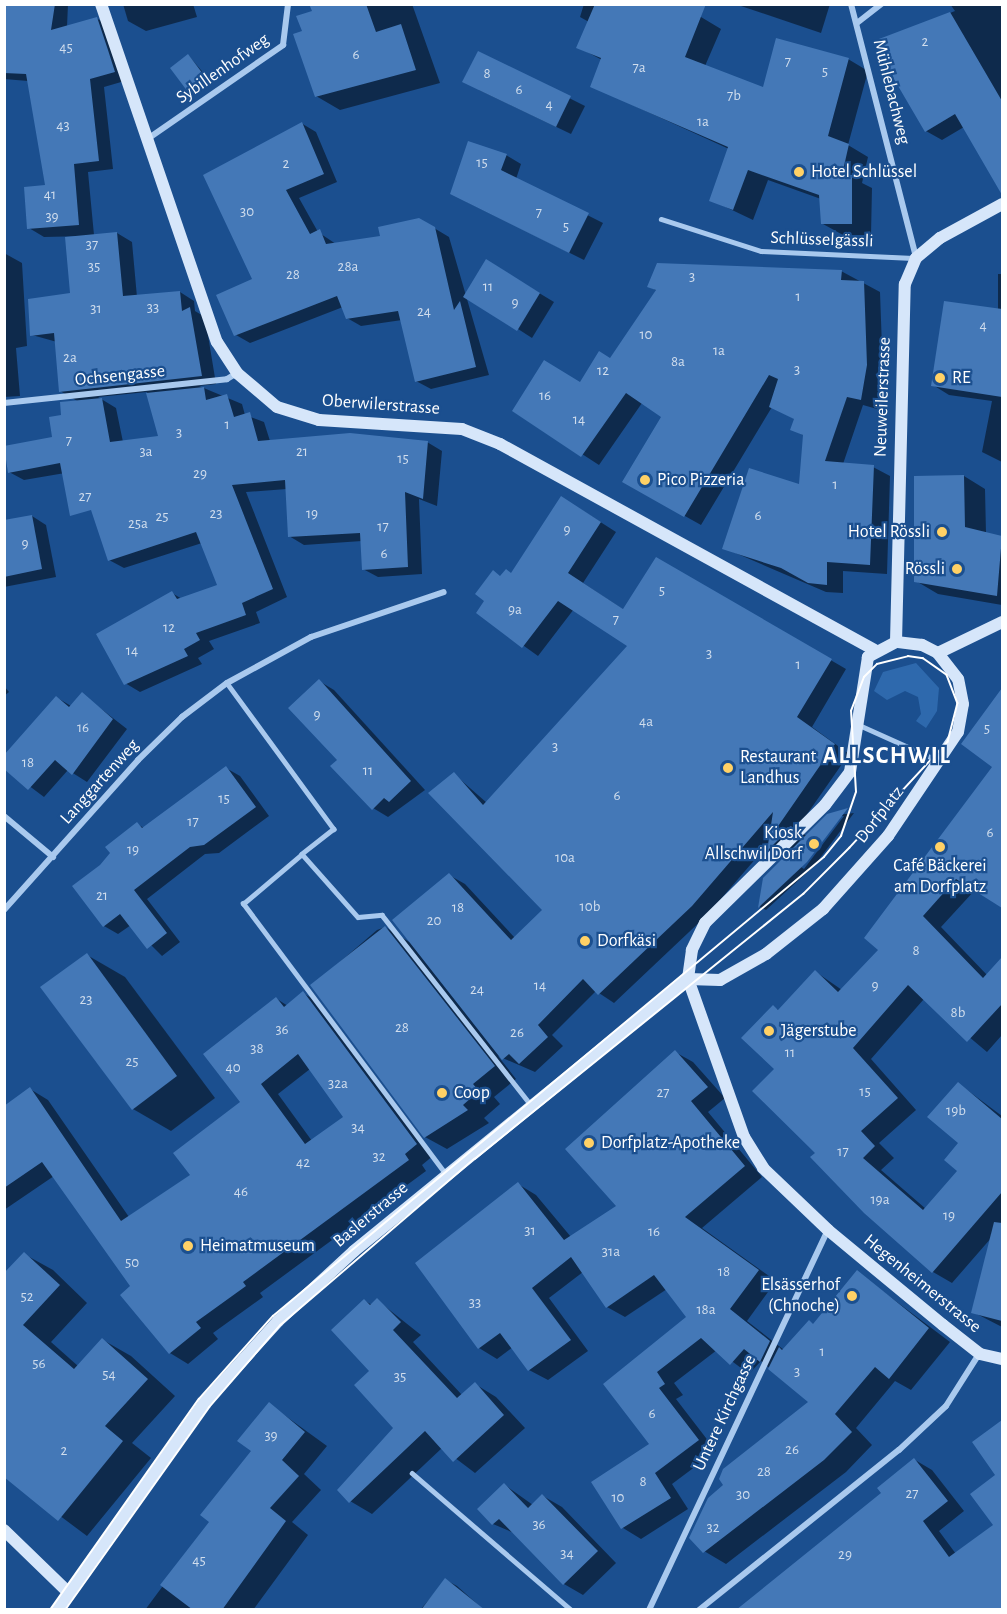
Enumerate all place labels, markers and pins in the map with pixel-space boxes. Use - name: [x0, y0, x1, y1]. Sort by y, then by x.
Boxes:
- place label: Hotel Schlüssel: [811, 161, 917, 183]
- marker: Hotel Schlüssel: [792, 165, 806, 179]
- place label: RE: [952, 367, 971, 389]
- marker: RE: [933, 371, 947, 385]
- place label: Pico Pizzeria: [657, 469, 745, 491]
- marker: Pico Pizzeria: [638, 473, 652, 487]
- place label: Hotel Rössli: [848, 521, 930, 543]
- marker: Hotel Rössli: [935, 525, 949, 539]
- place label: Rössli: [905, 558, 945, 580]
- marker: Rössli: [950, 562, 964, 576]
- place label: Restaurant Landhus: [740, 747, 816, 789]
- marker: Restaurant Landhus: [721, 761, 735, 775]
- place label: Kiosk Allschwil Dorf: [705, 823, 802, 866]
- marker: Kiosk Allschwil Dorf: [807, 837, 821, 851]
- marker: Café Bäckerei am Dorfplatz: [933, 840, 947, 854]
- place label: Café Bäckerei am Dorfplatz: [893, 856, 987, 898]
- place label: Dorfkäsi: [597, 930, 656, 952]
- marker: Dorfkäsi: [578, 934, 592, 948]
- place label: Jägerstube: [781, 1020, 857, 1042]
- marker: Jägerstube: [762, 1024, 776, 1038]
- place label: Coop: [454, 1082, 490, 1104]
- marker: Coop: [435, 1086, 449, 1100]
- place label: Dorfplatz-Apotheke: [601, 1132, 740, 1154]
- marker: Dorfplatz-Apotheke: [582, 1136, 596, 1150]
- place label: Heimatmuseum: [200, 1235, 315, 1257]
- marker: Heimatmuseum: [181, 1239, 195, 1253]
- place label: Elsässerhof (Chnoche): [761, 1275, 840, 1318]
- marker: Elsässerhof (Chnoche): [845, 1289, 859, 1303]

